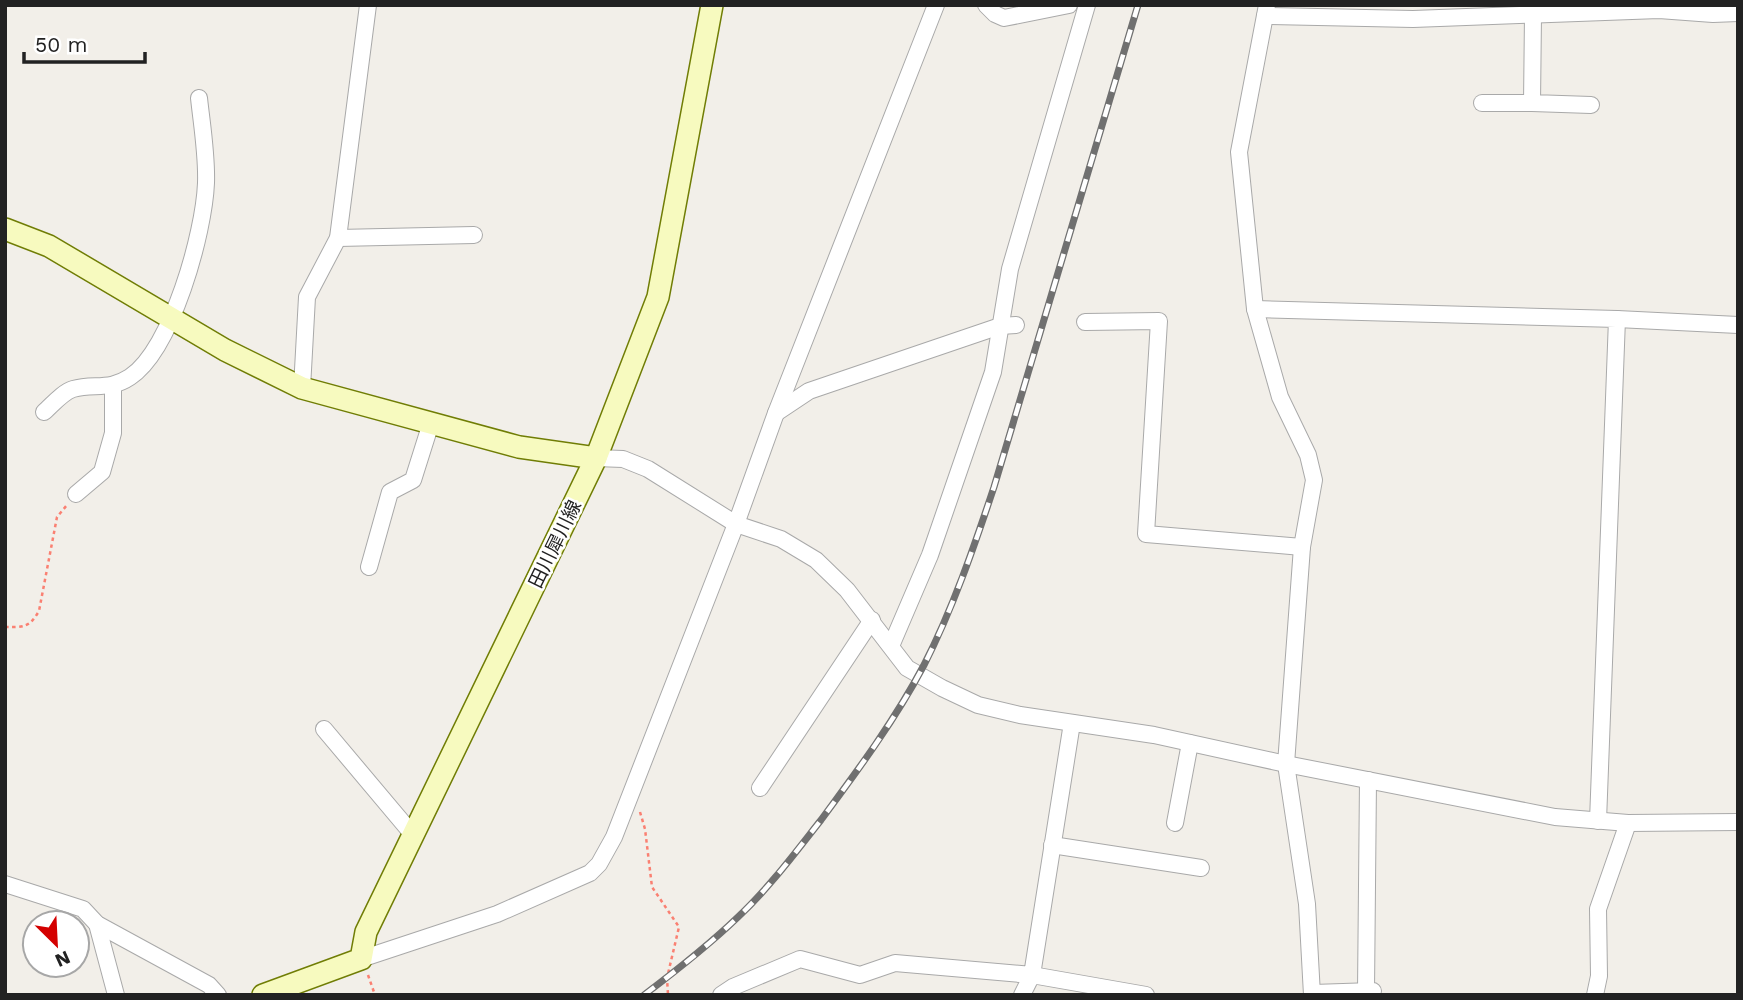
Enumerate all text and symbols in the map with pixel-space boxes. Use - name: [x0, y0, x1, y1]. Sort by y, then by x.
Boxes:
- scale bar: [24, 21, 145, 65]
- text: 50 m: [35, 32, 87, 57]
- street label: 田川犀川線: [524, 496, 586, 592]
- north arrow: [21, 909, 91, 979]
- text: N: [52, 946, 74, 972]

